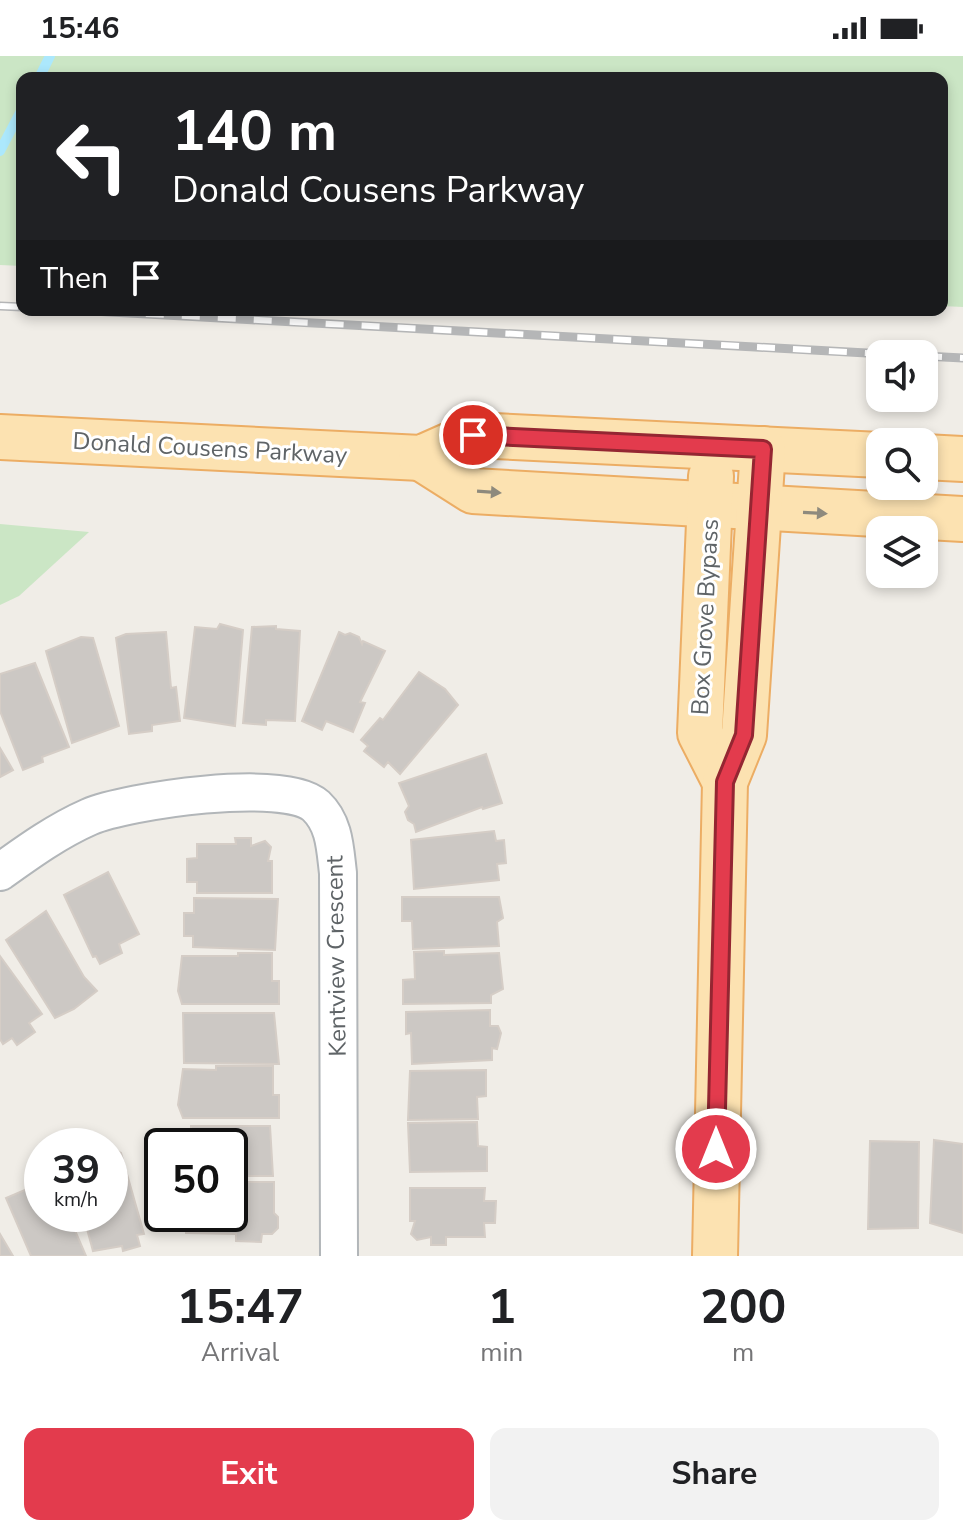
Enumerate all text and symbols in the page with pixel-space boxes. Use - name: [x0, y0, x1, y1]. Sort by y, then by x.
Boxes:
- text: 15:46: [40, 8, 119, 49]
- text: 140 m: [172, 93, 337, 170]
- icon: left: [40, 104, 144, 208]
- text: Donald Cousens Parkway: [172, 166, 584, 215]
- icon: arrive: [124, 256, 168, 300]
- text: Then: [40, 258, 108, 299]
- map controls: [866, 340, 938, 588]
- button: sound: [866, 340, 938, 412]
- pin: [439, 401, 507, 469]
- icon: arrive: [451, 413, 495, 457]
- street label: Donald Cousens Parkway: [72, 425, 349, 471]
- button: search: [866, 428, 938, 500]
- one-way arrow: [477, 486, 502, 499]
- one-way arrow: [803, 507, 828, 520]
- button: layers: [866, 516, 938, 588]
- street label: Box Grove Bypass: [684, 518, 726, 716]
- street label: Kentview Crescent: [318, 855, 354, 1057]
- position arrow: [674, 1107, 758, 1191]
- speed limit sign: 50: [144, 1128, 248, 1232]
- text: 39: [52, 1143, 100, 1197]
- text: km/h: [54, 1186, 98, 1213]
- text: 15:47: [177, 1274, 304, 1340]
- text: 1: [487, 1274, 516, 1340]
- text: 200: [700, 1274, 786, 1340]
- text: Arrival: [201, 1335, 279, 1370]
- text: min: [480, 1335, 523, 1370]
- text: m: [732, 1335, 754, 1370]
- button: Exit: [24, 1428, 474, 1520]
- button: Share: [490, 1428, 939, 1520]

